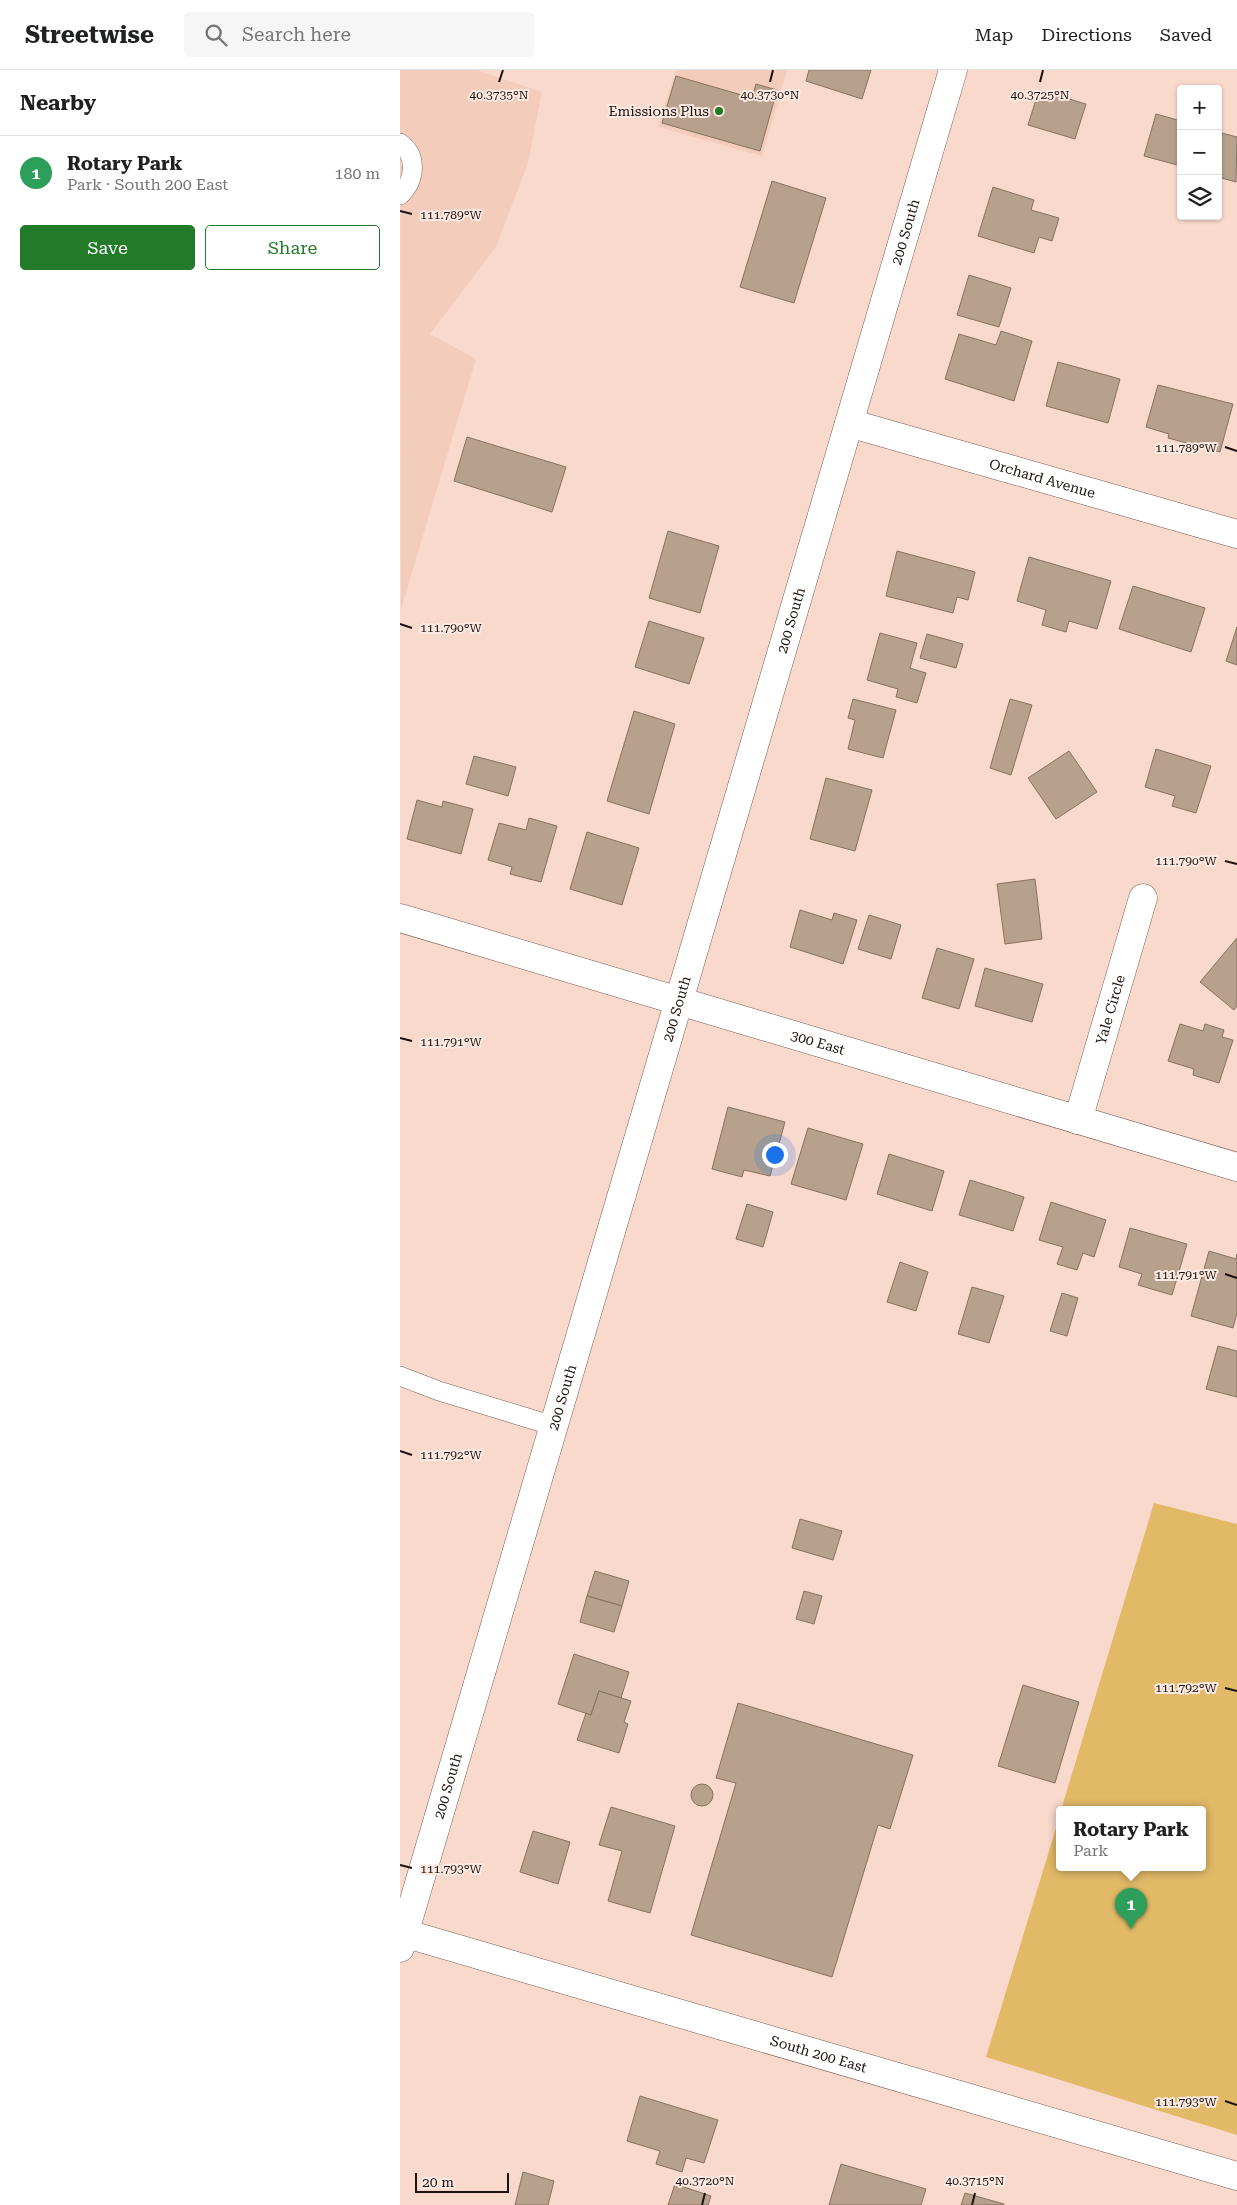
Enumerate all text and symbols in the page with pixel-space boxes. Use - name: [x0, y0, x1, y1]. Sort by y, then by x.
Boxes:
- search box: [184, 12, 534, 57]
- text: Streetwise: [25, 21, 154, 49]
- icon: search: [202, 21, 230, 49]
- text: Search here: [242, 23, 351, 46]
- text: Map: [975, 24, 1013, 45]
- text: Directions: [1041, 24, 1132, 45]
- text: Saved: [1160, 24, 1212, 45]
- map controls: [1177, 85, 1222, 220]
- button: +: [1177, 85, 1222, 130]
- text: 40.3735°N: [470, 88, 529, 102]
- text: 40.3730°N: [741, 88, 800, 102]
- text: 40.3725°N: [1011, 88, 1070, 102]
- text: Nearby: [20, 91, 96, 115]
- place label: Emissions Plus: [609, 103, 709, 119]
- marker: Emissions Plus: [713, 105, 725, 117]
- button: −: [1177, 130, 1222, 175]
- text: Rotary Park: [67, 152, 183, 175]
- text: 1: [32, 164, 40, 183]
- text: 180 m: [334, 164, 380, 183]
- text: Park · South 200 East: [67, 175, 228, 194]
- button: layers: [1177, 175, 1222, 220]
- street label: 200 South: [888, 197, 923, 267]
- text: 111.789°W: [420, 208, 483, 222]
- button: Save: [20, 225, 195, 270]
- button: Share: [205, 225, 380, 270]
- text: 111.789°W: [1155, 441, 1218, 455]
- street label: Orchard Avenue: [987, 456, 1097, 501]
- street label: 200 South: [774, 586, 808, 655]
- text: 111.790°W: [420, 621, 483, 635]
- text: 111.790°W: [1155, 854, 1218, 868]
- street label: Yale Circle: [1093, 973, 1128, 1046]
- street label: 200 South: [659, 974, 694, 1044]
- street label: 300 East: [789, 1027, 847, 1058]
- text: 111.791°W: [420, 1035, 483, 1049]
- your location: [762, 1142, 788, 1168]
- text: 111.791°W: [1155, 1268, 1218, 1282]
- street label: 200 South: [545, 1363, 579, 1432]
- text: 111.792°W: [420, 1448, 483, 1462]
- text: 111.792°W: [1155, 1681, 1218, 1695]
- street label: 200 South: [431, 1751, 465, 1821]
- popup: [1056, 1806, 1206, 1871]
- text: Rotary Park: [1073, 1818, 1189, 1841]
- text: Park: [1073, 1841, 1108, 1860]
- text: 111.793°W: [420, 1862, 483, 1876]
- pin: 1: [1115, 1888, 1147, 1929]
- street label: South 200 East: [768, 2032, 869, 2076]
- text: 111.793°W: [1155, 2095, 1218, 2109]
- scale bar: [415, 2170, 509, 2193]
- text: 20 m: [422, 2174, 454, 2190]
- text: 40.3720°N: [676, 2174, 735, 2188]
- text: 40.3715°N: [946, 2174, 1005, 2188]

